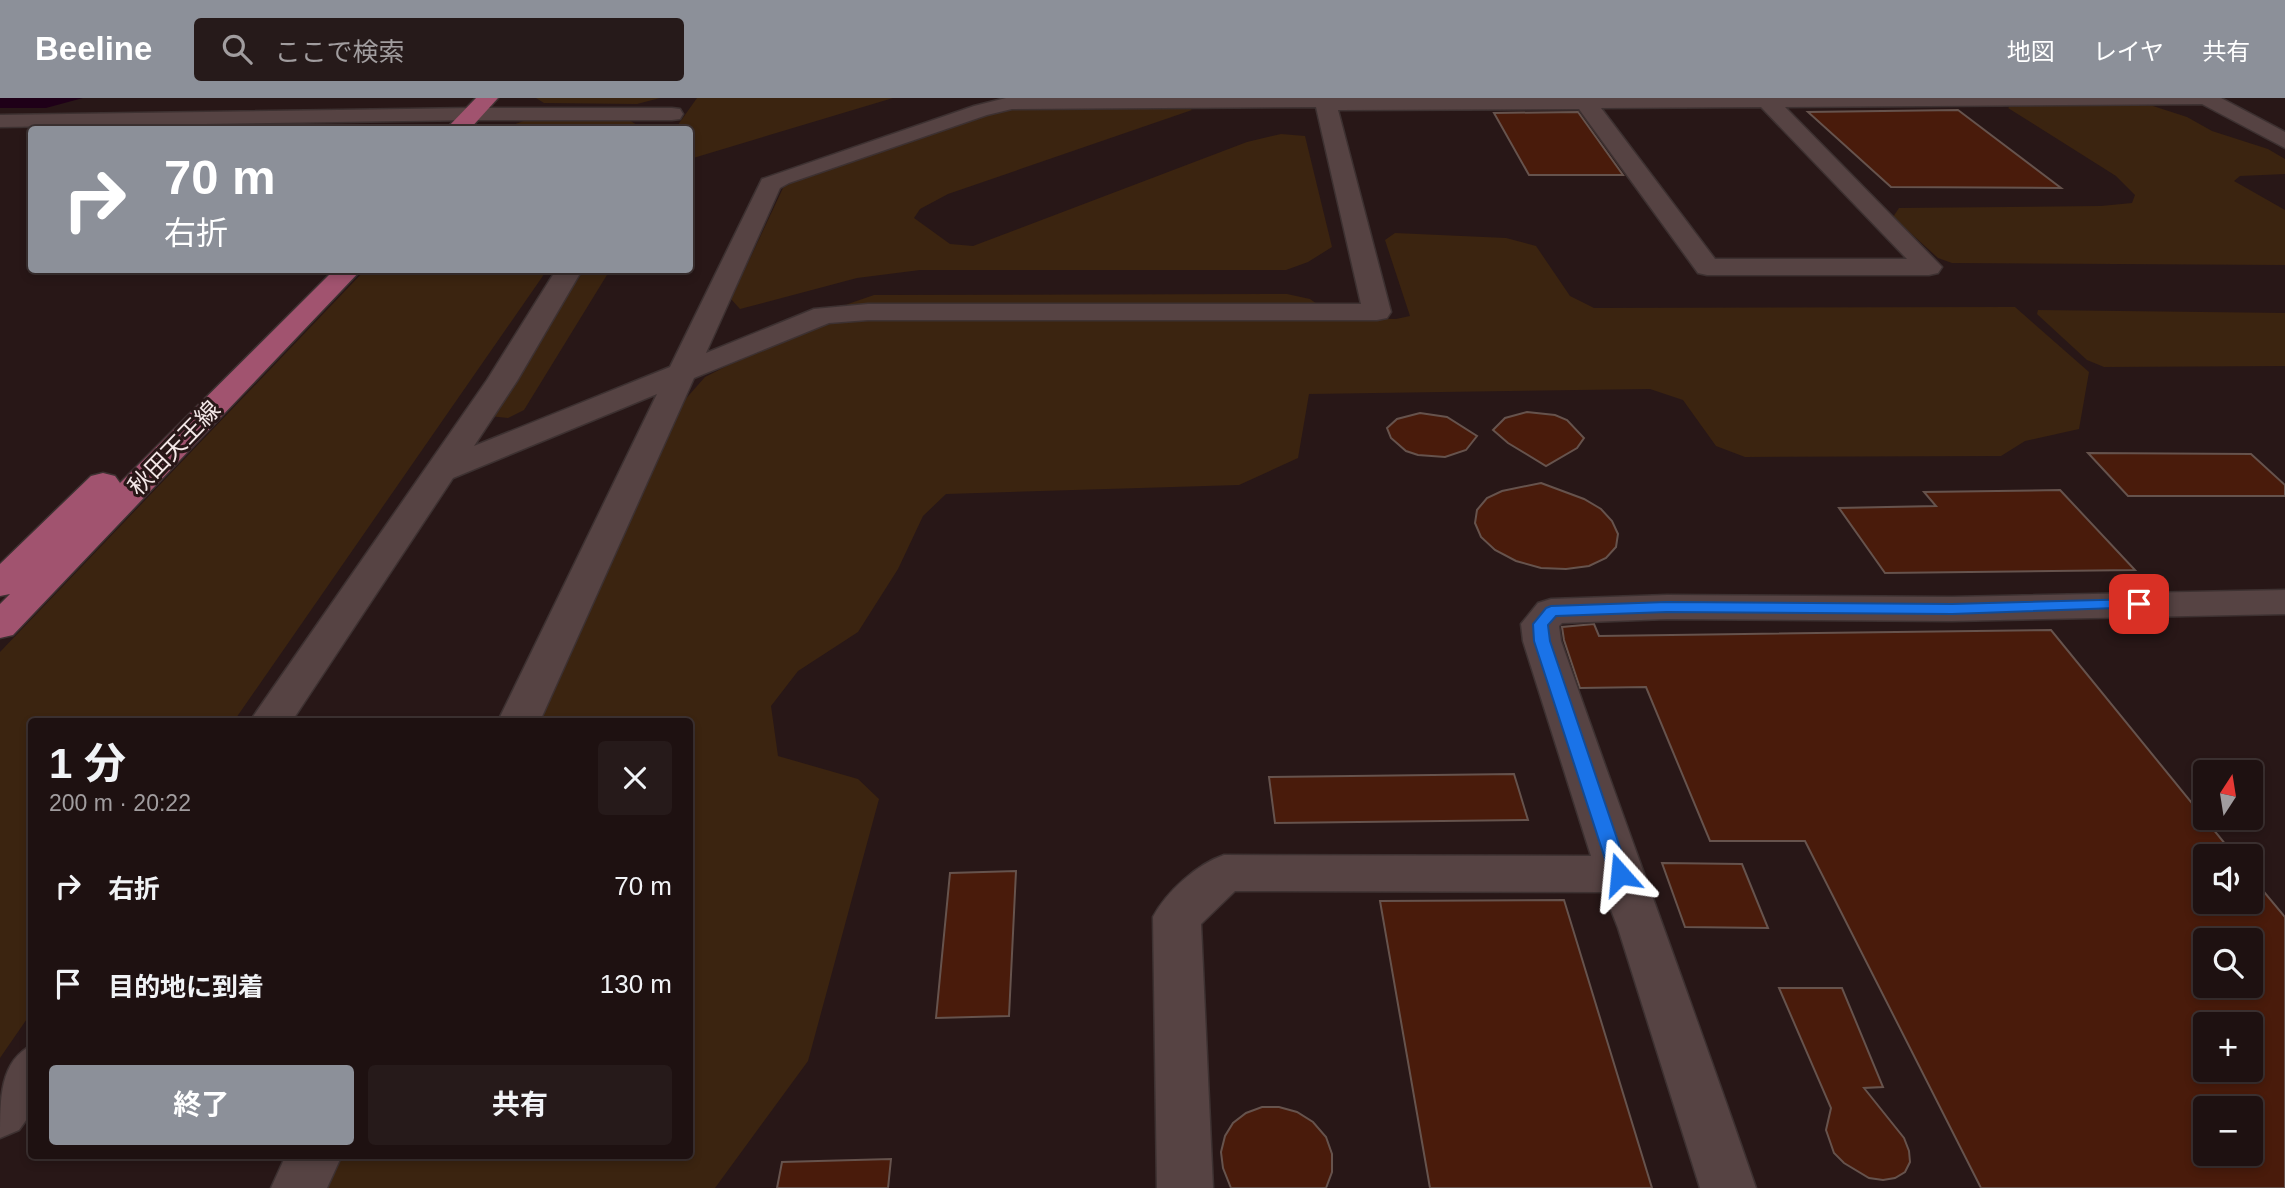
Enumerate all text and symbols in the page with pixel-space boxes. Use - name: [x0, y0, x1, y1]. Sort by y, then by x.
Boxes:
- search box: [194, 18, 684, 81]
- text: Beeline: [35, 30, 152, 67]
- icon: search: [218, 30, 256, 68]
- text: ここで検索: [274, 37, 404, 67]
- text: 地図: [2007, 38, 2055, 65]
- text: レイヤ: [2093, 38, 2164, 65]
- text: 共有: [2202, 38, 2250, 65]
- text: 70 m: [164, 150, 276, 204]
- icon: right: [49, 154, 140, 245]
- text: 右折: [164, 215, 228, 251]
- street label: 秋田天王線: [123, 395, 225, 501]
- pin: [2109, 574, 2169, 634]
- icon: arrive: [2120, 585, 2158, 623]
- text: 1 分: [49, 740, 126, 787]
- button: close: [598, 741, 672, 815]
- north arrow: [2193, 760, 2263, 830]
- map controls: [2193, 760, 2263, 1166]
- text: 200 m · 20:22: [49, 790, 191, 816]
- position arrow: [1583, 837, 1657, 911]
- button: sound: [2193, 844, 2263, 914]
- icon: right: [49, 867, 87, 905]
- text: 70 m: [614, 871, 672, 901]
- text: 右折: [108, 874, 160, 904]
- button: search: [2193, 928, 2263, 998]
- icon: arrive: [49, 965, 87, 1003]
- text: 130 m: [600, 969, 672, 999]
- text: 目的地に到着: [108, 972, 264, 1002]
- button: +: [2193, 1012, 2263, 1082]
- button: 終了: [49, 1065, 354, 1145]
- button: 共有: [368, 1065, 672, 1145]
- button: −: [2193, 1096, 2263, 1166]

